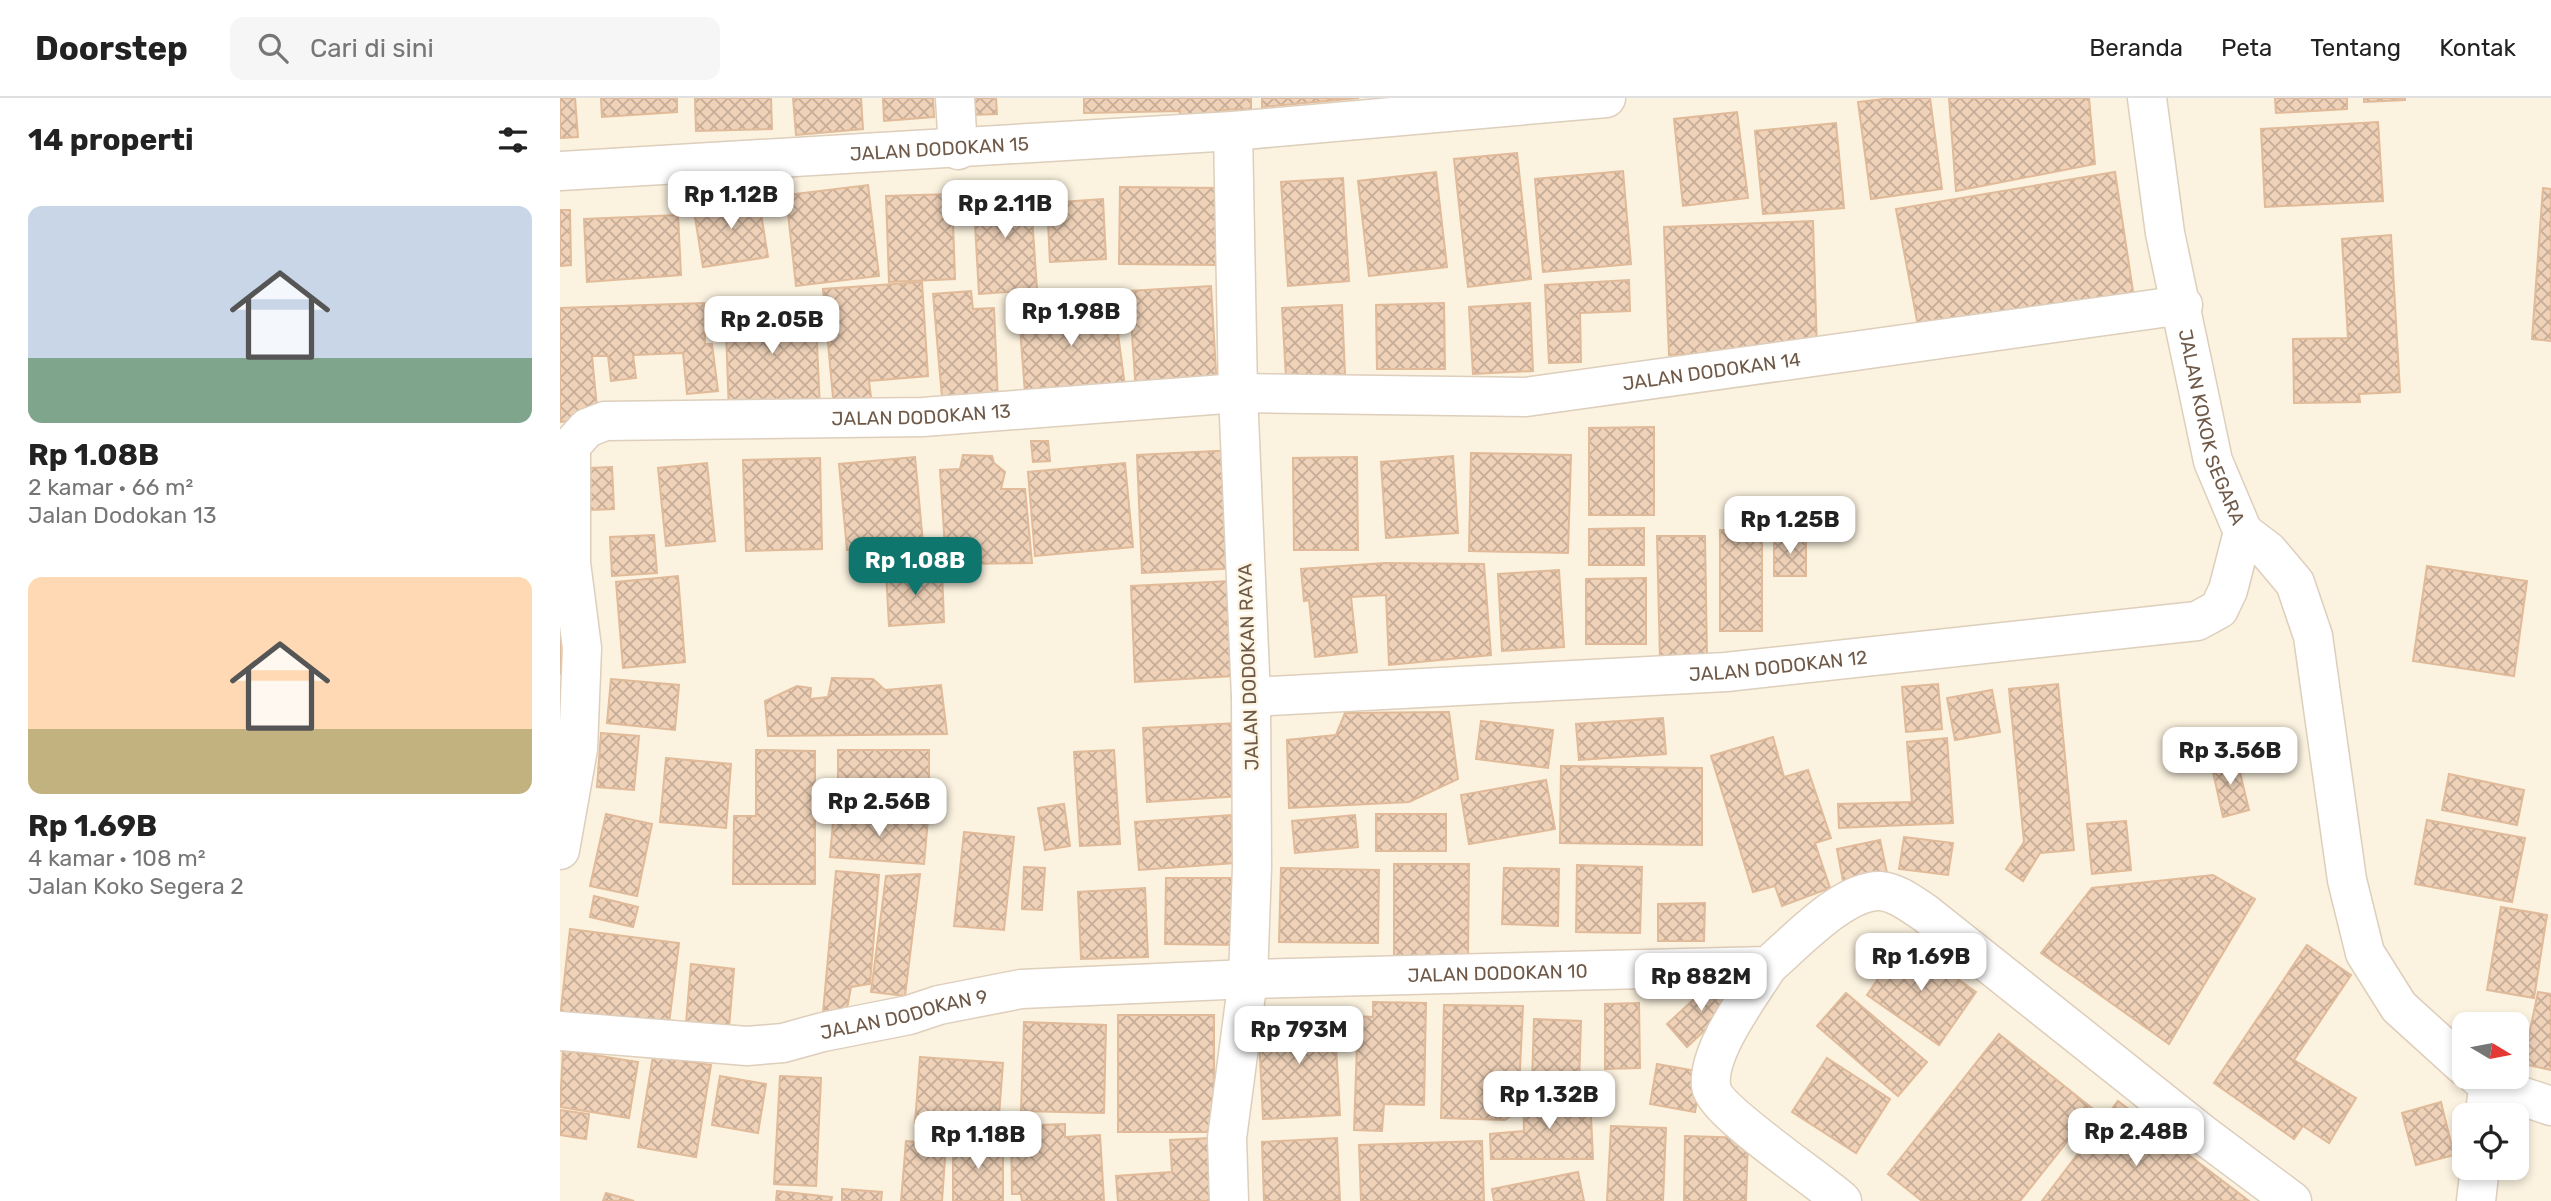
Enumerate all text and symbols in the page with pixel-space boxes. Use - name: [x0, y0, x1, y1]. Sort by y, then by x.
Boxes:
- search box: [230, 17, 720, 80]
- text: Doorstep: [35, 29, 188, 68]
- icon: search: [254, 29, 292, 67]
- text: Cari di sini: [310, 33, 434, 64]
- text: Beranda: [2089, 34, 2183, 62]
- text: Peta: [2221, 34, 2272, 62]
- text: Tentang: [2310, 34, 2401, 62]
- text: Kontak: [2439, 34, 2516, 62]
- icon: filters: [494, 121, 532, 159]
- text: 14 properti: [28, 122, 194, 158]
- street label: JALAN DODOKAN 15: [849, 132, 1030, 166]
- pin: Rp 1.12B: [659, 172, 803, 231]
- text: Rp 1.12B: [684, 180, 778, 208]
- pin: Rp 2.11B: [933, 180, 1077, 240]
- text: Rp 2.11B: [958, 189, 1052, 217]
- icon: home: [217, 252, 343, 378]
- pin: Rp 1.98B: [999, 288, 1143, 348]
- pin: Rp 2.05B: [700, 296, 844, 356]
- text: Rp 1.98B: [1022, 297, 1120, 325]
- text: Rp 2.05B: [720, 305, 824, 333]
- street label: JALAN KOKOK SEGARA: [2174, 327, 2250, 529]
- street label: JALAN DODOKAN 14: [1621, 348, 1802, 395]
- street label: JALAN DODOKAN 13: [831, 399, 1012, 430]
- text: Rp 1.08B: [28, 437, 159, 473]
- text: 2 kamar · 66 m²: [28, 473, 193, 501]
- pin: Rp 1.25B: [1718, 496, 1862, 556]
- text: Jalan Dodokan 13: [28, 501, 217, 529]
- text: Rp 1.25B: [1740, 505, 1840, 533]
- pin: Rp 1.08B: [843, 538, 987, 597]
- text: Rp 1.08B: [865, 546, 965, 574]
- street label: JALAN DODOKAN RAYA: [1233, 563, 1264, 771]
- icon: home: [217, 623, 343, 749]
- street label: JALAN DODOKAN 12: [1688, 646, 1868, 686]
- pin: Rp 3.56B: [2158, 728, 2302, 787]
- text: Rp 3.56B: [2178, 736, 2282, 764]
- pin: Rp 2.56B: [807, 778, 951, 838]
- text: Rp 2.56B: [828, 787, 930, 815]
- text: Rp 1.69B: [28, 808, 157, 844]
- text: 4 kamar · 108 m²: [28, 844, 205, 872]
- text: Jalan Koko Segera 2: [28, 872, 244, 900]
- pin: Rp 1.69B: [1849, 934, 1993, 993]
- text: Rp 1.69B: [1871, 942, 1971, 970]
- pin: Rp 882M: [1636, 954, 1766, 1013]
- street label: JALAN DODOKAN 10: [1407, 960, 1588, 987]
- text: Rp 882M: [1651, 962, 1751, 990]
- street label: JALAN DODOKAN 9: [818, 985, 989, 1044]
- pin: Rp 793M: [1234, 1006, 1364, 1066]
- north arrow: [2452, 1012, 2529, 1088]
- map controls: [2452, 1012, 2529, 1180]
- text: Rp 793M: [1250, 1015, 1348, 1043]
- pin: Rp 1.32B: [1477, 1072, 1621, 1131]
- text: Rp 1.32B: [1499, 1080, 1599, 1108]
- button: locate: [2452, 1103, 2529, 1180]
- pin: Rp 2.48B: [2064, 1108, 2208, 1168]
- pin: Rp 1.18B: [906, 1112, 1050, 1171]
- text: Rp 2.48B: [2084, 1117, 2188, 1145]
- text: Rp 1.18B: [931, 1120, 1025, 1148]

